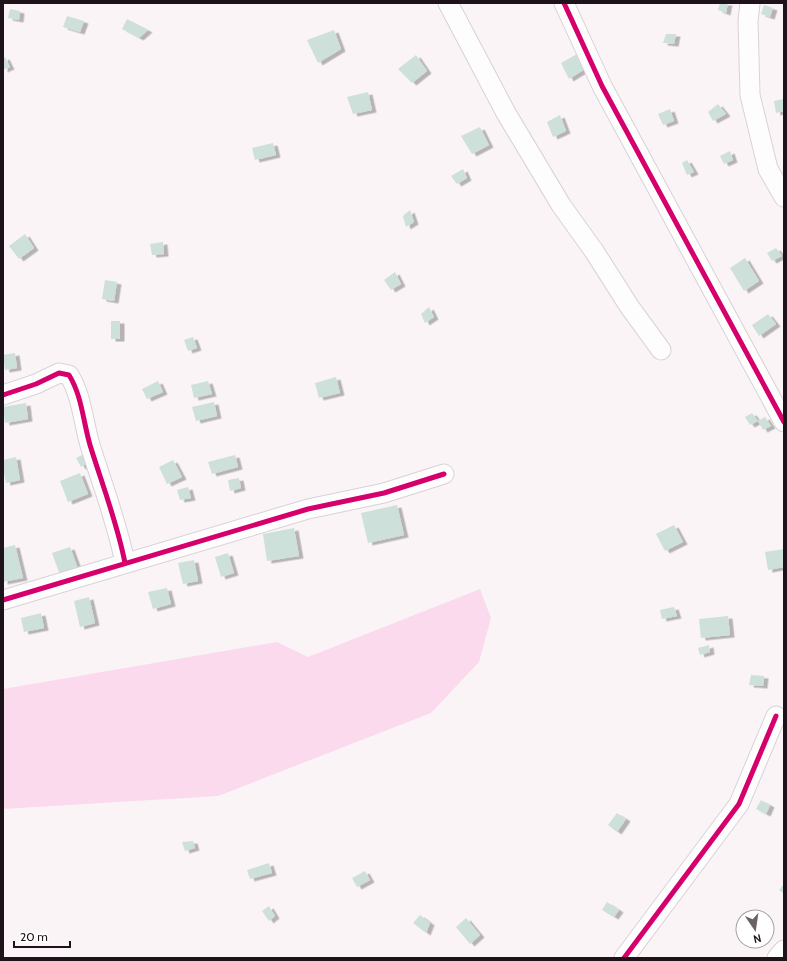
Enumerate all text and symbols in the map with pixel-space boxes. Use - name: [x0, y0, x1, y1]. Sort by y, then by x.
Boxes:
- north arrow: [735, 909, 775, 949]
- scale bar: [14, 923, 70, 949]
- text: 20 m: [20, 929, 48, 944]
- text: N: [752, 931, 763, 946]

